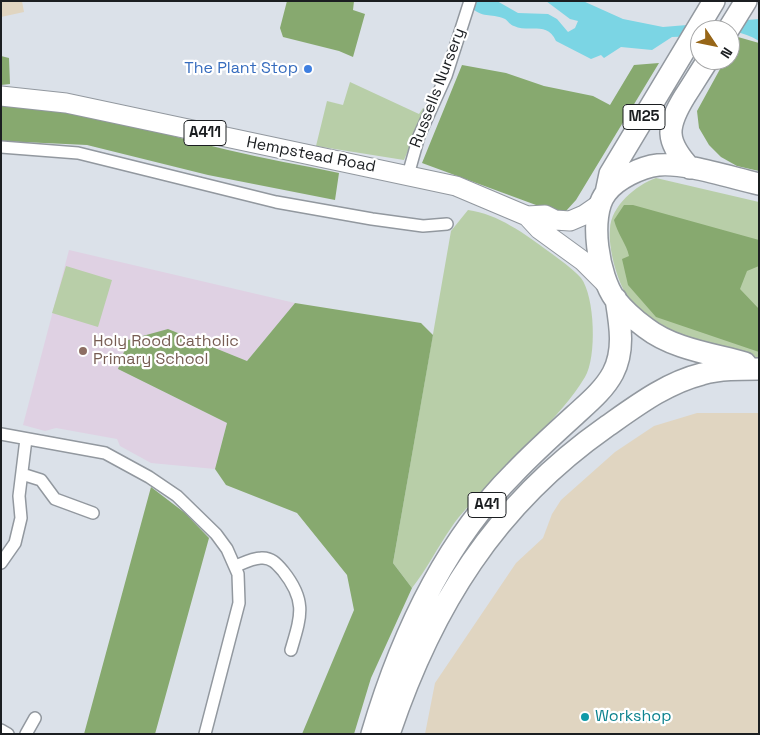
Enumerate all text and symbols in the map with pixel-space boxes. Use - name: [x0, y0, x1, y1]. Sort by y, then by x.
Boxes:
- north arrow: [690, 20, 740, 70]
- street label: Russells Nursery: [406, 25, 470, 151]
- text: N: [717, 44, 737, 62]
- place label: The Plant Stop: [184, 59, 298, 79]
- marker: The Plant Stop: [302, 63, 314, 75]
- road number: M25: [623, 104, 665, 130]
- road number: A411: [184, 120, 226, 146]
- street label: Hempstead Road: [245, 133, 377, 177]
- place label: Holy Rood Catholic Primary School: [93, 332, 239, 370]
- marker: Holy Rood Catholic Primary School: [77, 345, 89, 357]
- road number: A41: [468, 492, 506, 518]
- place label: Workshop: [595, 707, 672, 727]
- marker: Workshop: [579, 711, 591, 723]

